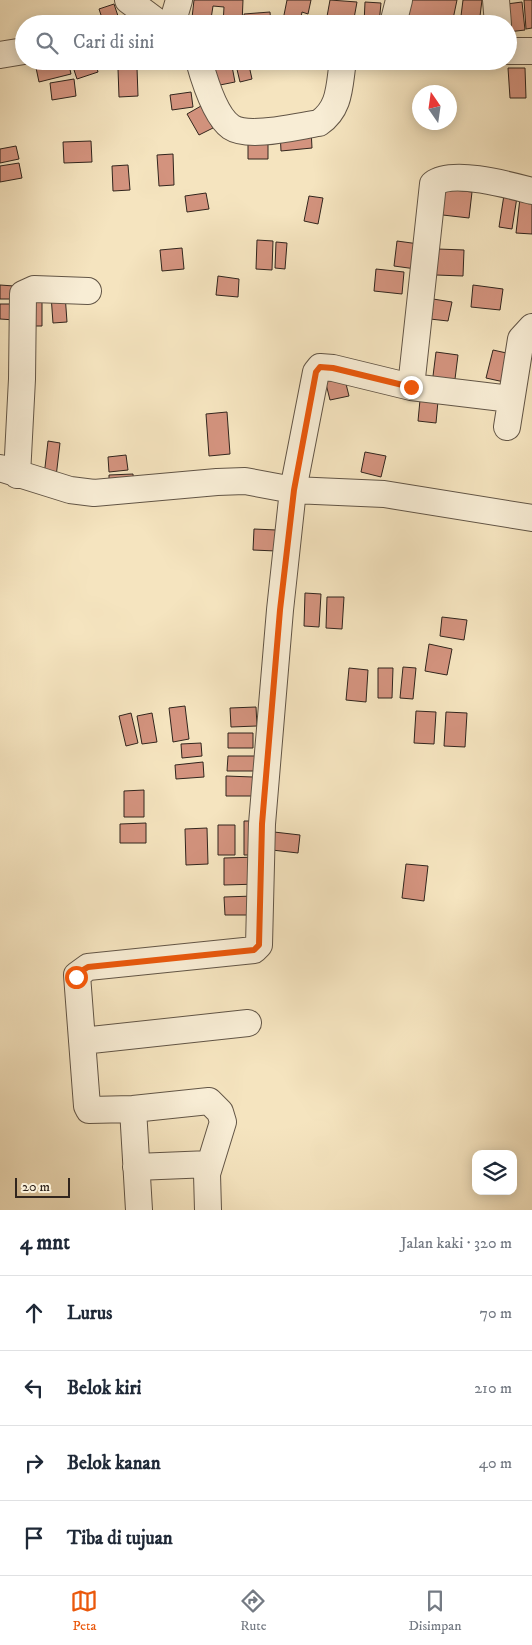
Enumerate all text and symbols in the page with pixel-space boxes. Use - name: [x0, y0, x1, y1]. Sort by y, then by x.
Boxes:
- search box: [15, 15, 517, 70]
- icon: search: [33, 29, 61, 57]
- text: Cari di sini: [73, 31, 154, 54]
- north arrow: [412, 85, 457, 130]
- route end: [400, 376, 423, 399]
- route start: [65, 966, 88, 989]
- map controls: [472, 1150, 517, 1195]
- button: layers: [472, 1150, 517, 1195]
- scale bar: [15, 1175, 70, 1198]
- text: 20 m: [22, 1178, 50, 1196]
- text: 4 mnt: [20, 1230, 70, 1256]
- text: Jalan kaki · 320 m: [400, 1233, 512, 1253]
- icon: ahead: [20, 1299, 48, 1327]
- text: Lurus: [67, 1302, 112, 1325]
- text: 70 m: [480, 1303, 512, 1323]
- icon: left: [20, 1374, 48, 1402]
- text: Belok kiri: [67, 1377, 141, 1400]
- text: 210 m: [474, 1378, 512, 1398]
- icon: right: [20, 1449, 48, 1477]
- text: Belok kanan: [67, 1452, 161, 1475]
- text: 40 m: [479, 1453, 512, 1473]
- icon: arrive: [20, 1524, 48, 1552]
- text: Tiba di tujuan: [67, 1527, 173, 1550]
- tab: Peta: [70, 1587, 98, 1635]
- tab: Rute: [239, 1587, 267, 1635]
- tab: Disimpan: [408, 1587, 462, 1635]

